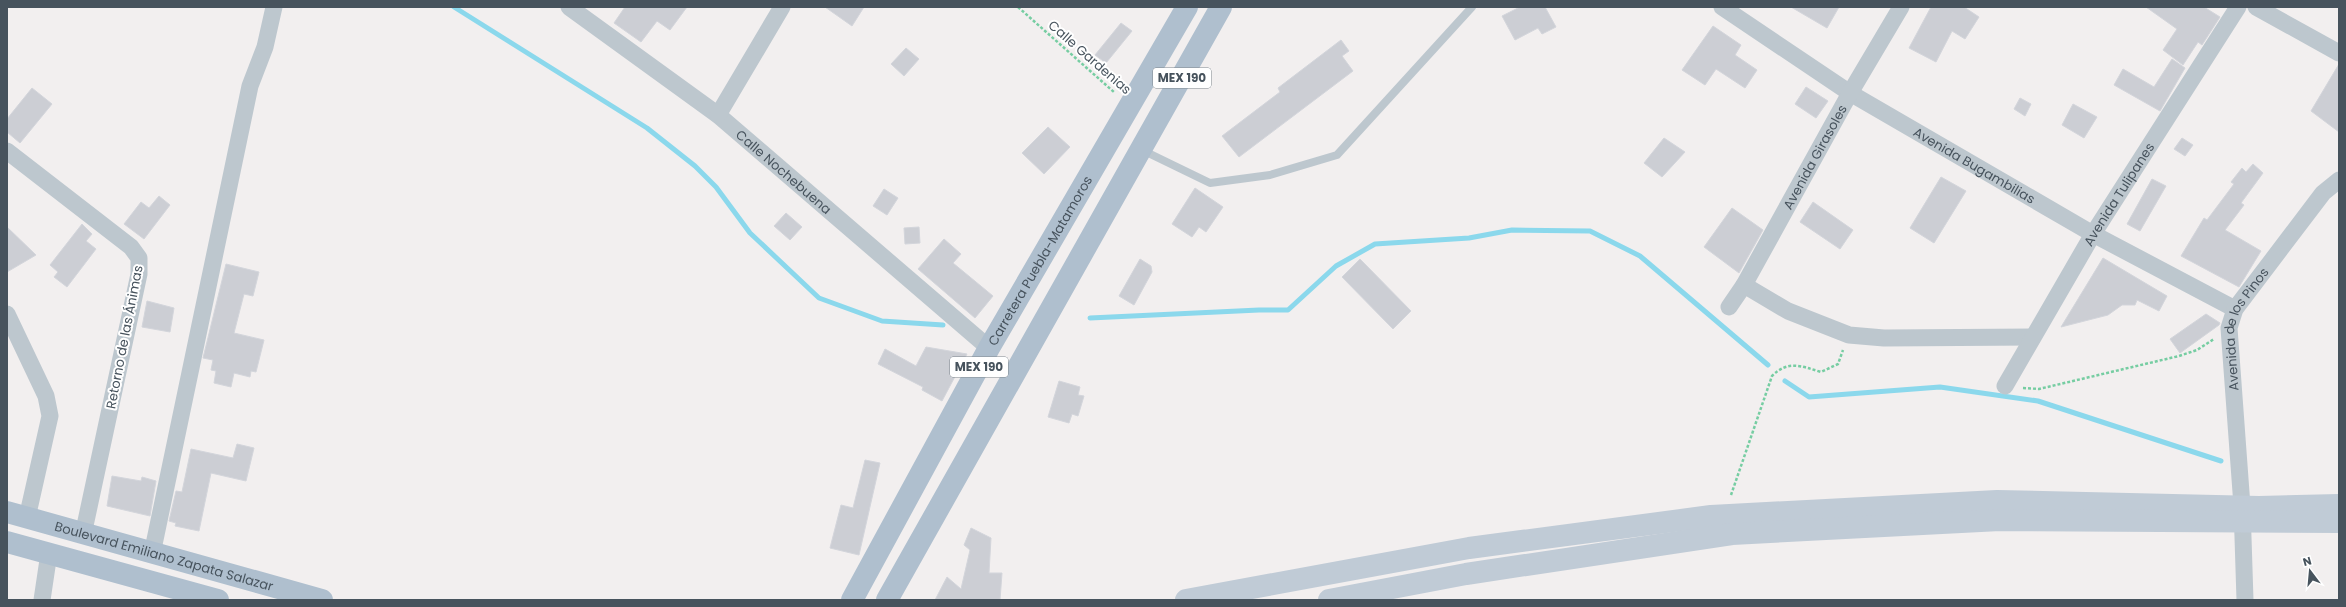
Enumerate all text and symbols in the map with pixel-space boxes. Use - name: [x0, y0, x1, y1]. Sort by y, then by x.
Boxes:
- street label: Calle Gardenias: [1044, 16, 1135, 99]
- road number: MEX 190: [1153, 68, 1211, 88]
- street label: Avenida Girasoles: [1779, 101, 1852, 213]
- street label: Avenida Bugambilias: [1910, 123, 2039, 209]
- street label: Calle Nochebuena: [732, 125, 836, 219]
- street label: Avenida Tulipanes: [2079, 139, 2159, 250]
- street label: Carretera Puebla-Matamoros: [983, 172, 1097, 349]
- street label: Avenida de los Pinos: [2220, 263, 2273, 392]
- street label: Retorno de las Ánimas: [101, 264, 148, 410]
- road number: MEX 190: [950, 357, 1008, 377]
- street label: Boulevard Emiliano Zapata Salazar: [52, 517, 275, 596]
- north arrow: [2290, 551, 2330, 591]
- text: N: [2301, 553, 2313, 570]

